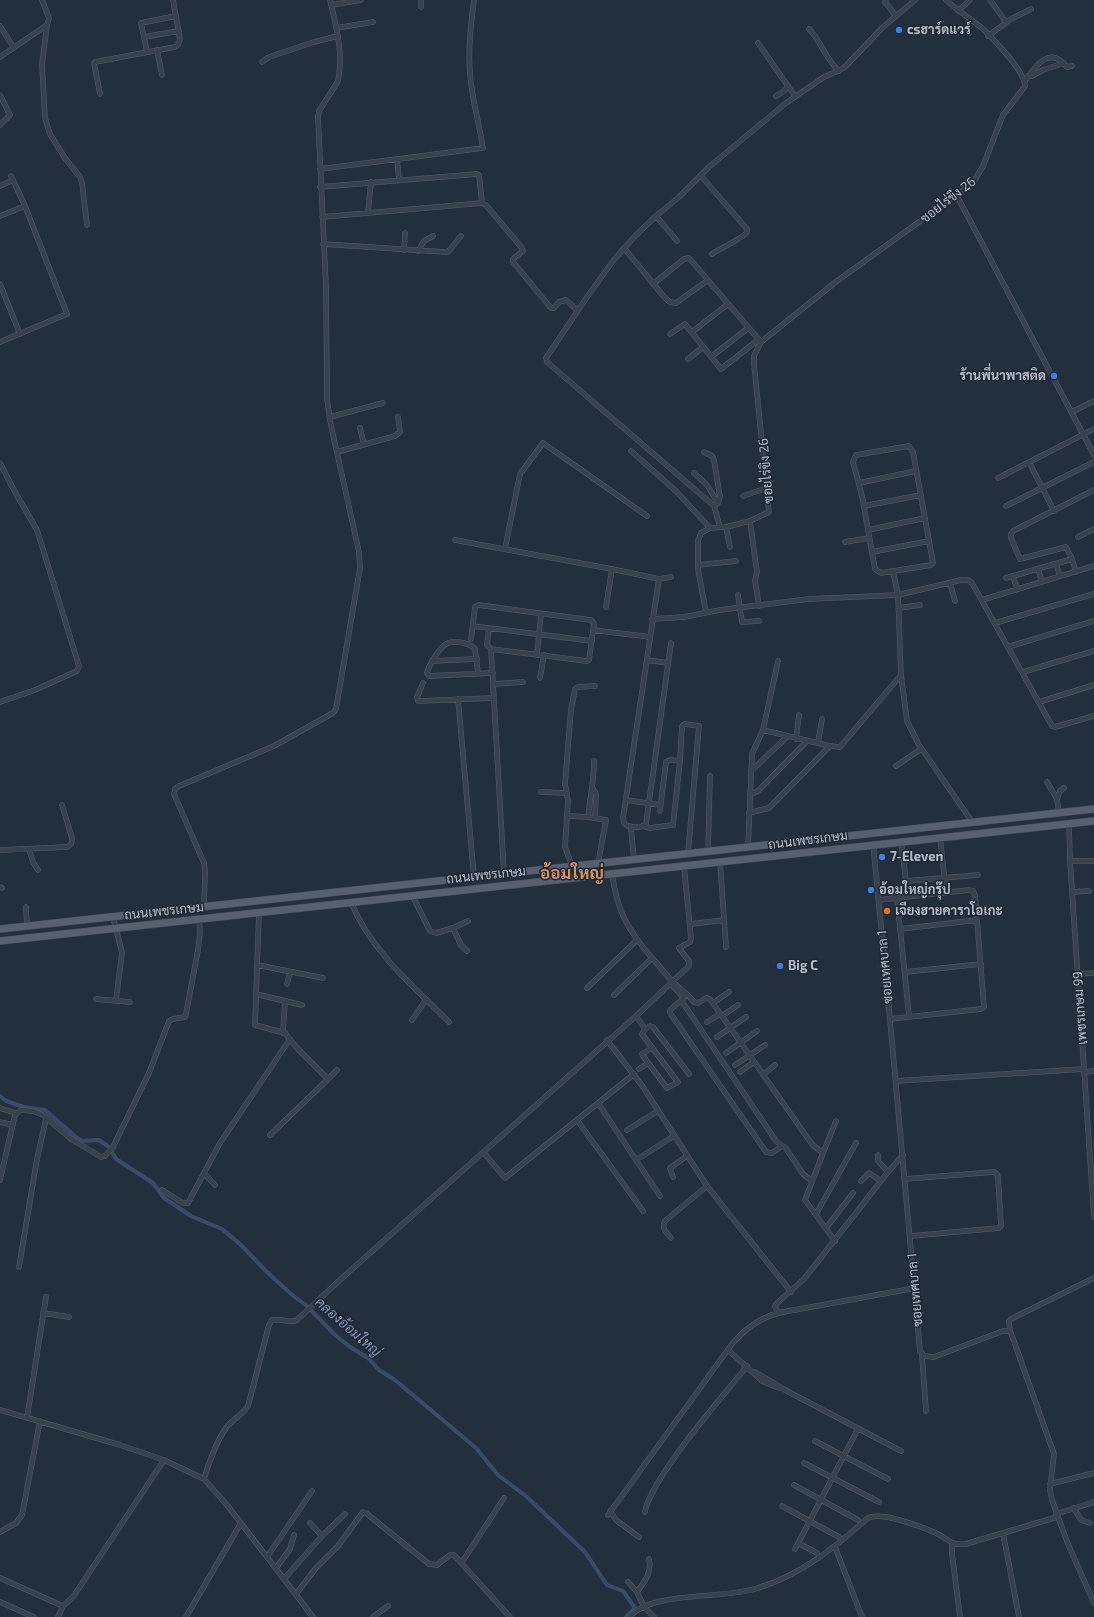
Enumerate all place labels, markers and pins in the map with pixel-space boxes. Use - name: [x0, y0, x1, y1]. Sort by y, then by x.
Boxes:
- place label: csฮาร์ดแวร์: [907, 22, 971, 38]
- marker: csฮาร์ดแวร์: [894, 25, 904, 35]
- place label: ร้านพี่นาพาสติด: [960, 368, 1046, 384]
- marker: ร้านพี่นาพาสติด: [1049, 371, 1059, 381]
- place label: 7-Eleven: [890, 849, 943, 865]
- marker: 7-Eleven: [877, 852, 887, 862]
- place label: อ้อมใหญ่กรุ๊ป: [879, 882, 951, 898]
- marker: อ้อมใหญ่กรุ๊ป: [866, 885, 876, 895]
- place label: เจียงฮายคาราโอเกะ: [895, 903, 1003, 919]
- marker: เจียงฮายคาราโอเกะ: [882, 906, 892, 916]
- place label: Big C: [788, 958, 818, 974]
- marker: Big C: [775, 961, 785, 971]

